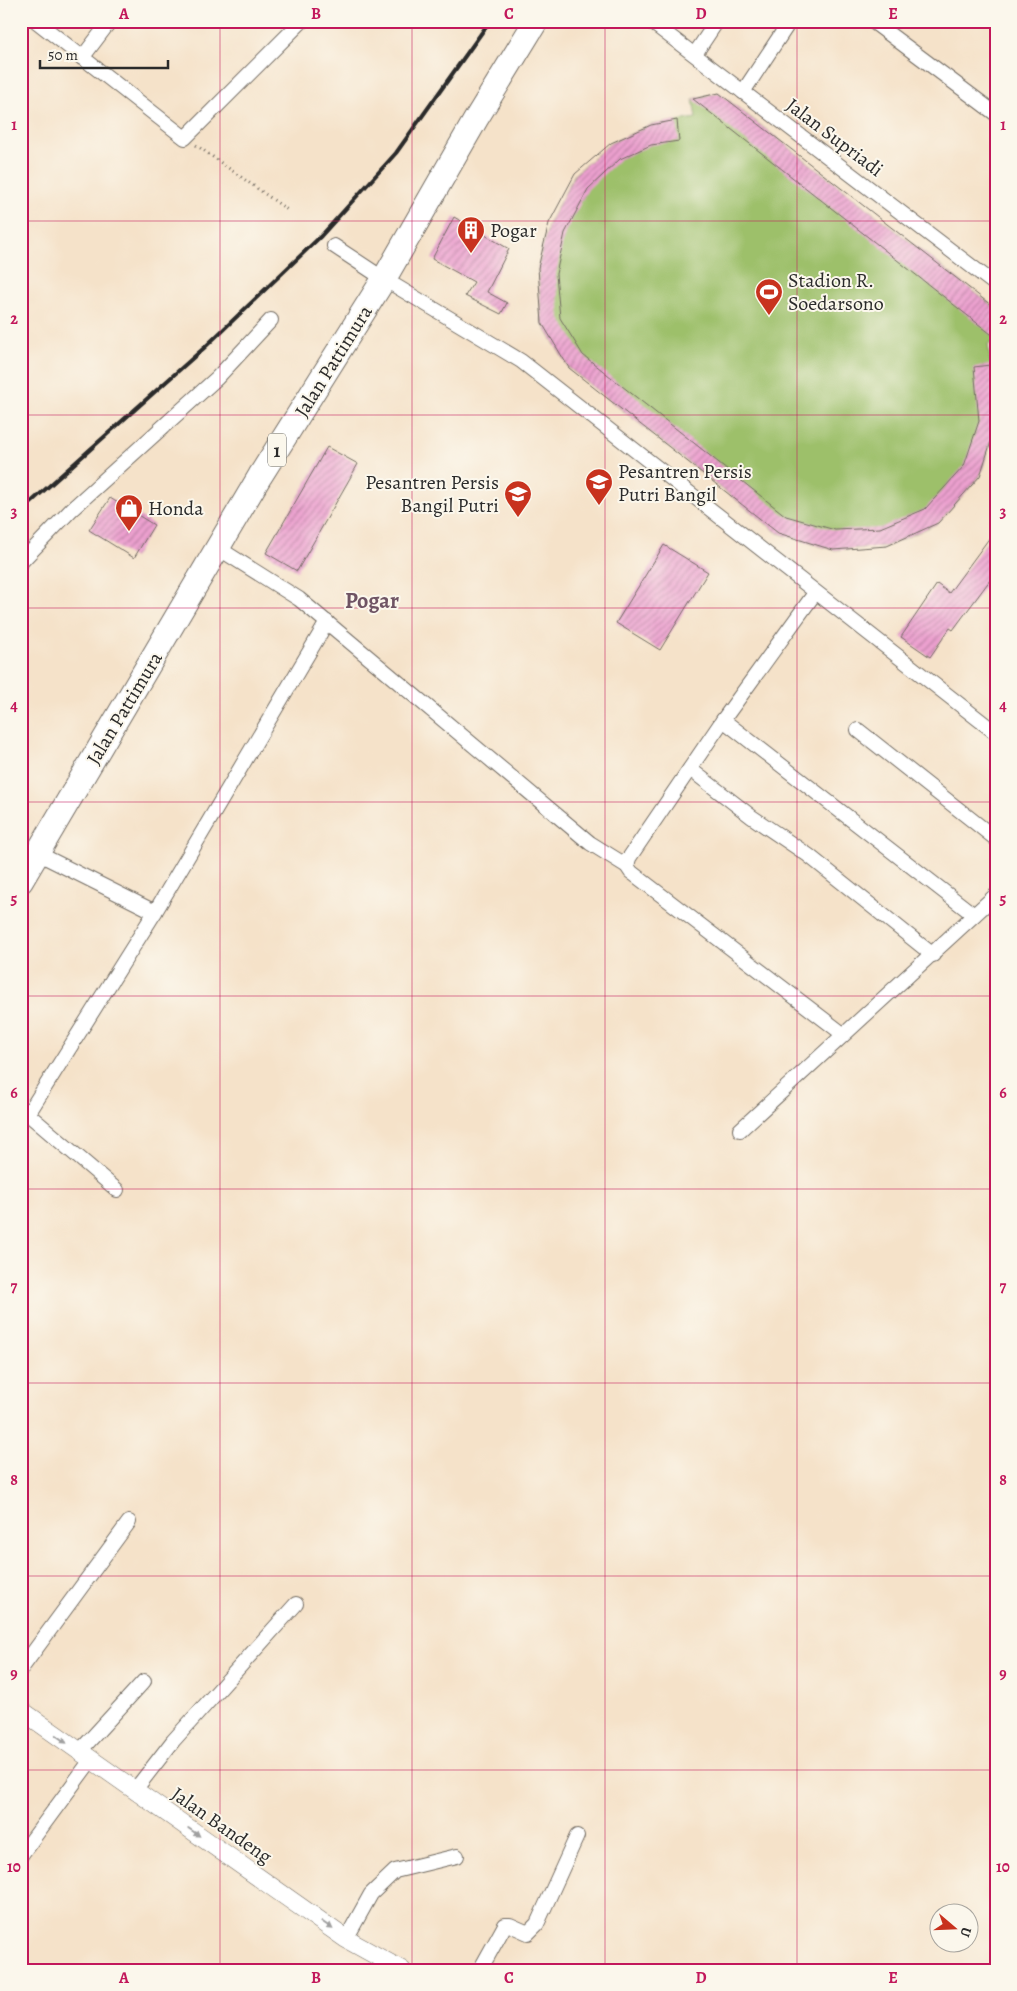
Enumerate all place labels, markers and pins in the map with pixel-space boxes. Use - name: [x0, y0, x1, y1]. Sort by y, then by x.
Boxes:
- building icon: Pogar: [456, 215, 486, 254]
- place label: Pogar: [490, 217, 537, 244]
- place label: Stadion R. Soedarsono: [788, 267, 884, 317]
- sports icon: Stadion R. Soedarsono: [754, 277, 784, 316]
- place label: Pesantren Persis Putri Bangil: [618, 458, 752, 508]
- school or university icon: Pesantren Persis Putri Bangil: [584, 467, 614, 506]
- place label: Pesantren Persis Bangil Putri: [365, 469, 499, 519]
- school or university icon: Pesantren Persis Bangil Putri: [503, 479, 533, 518]
- shop icon: Honda: [114, 493, 144, 532]
- place label: Honda: [148, 495, 204, 522]

